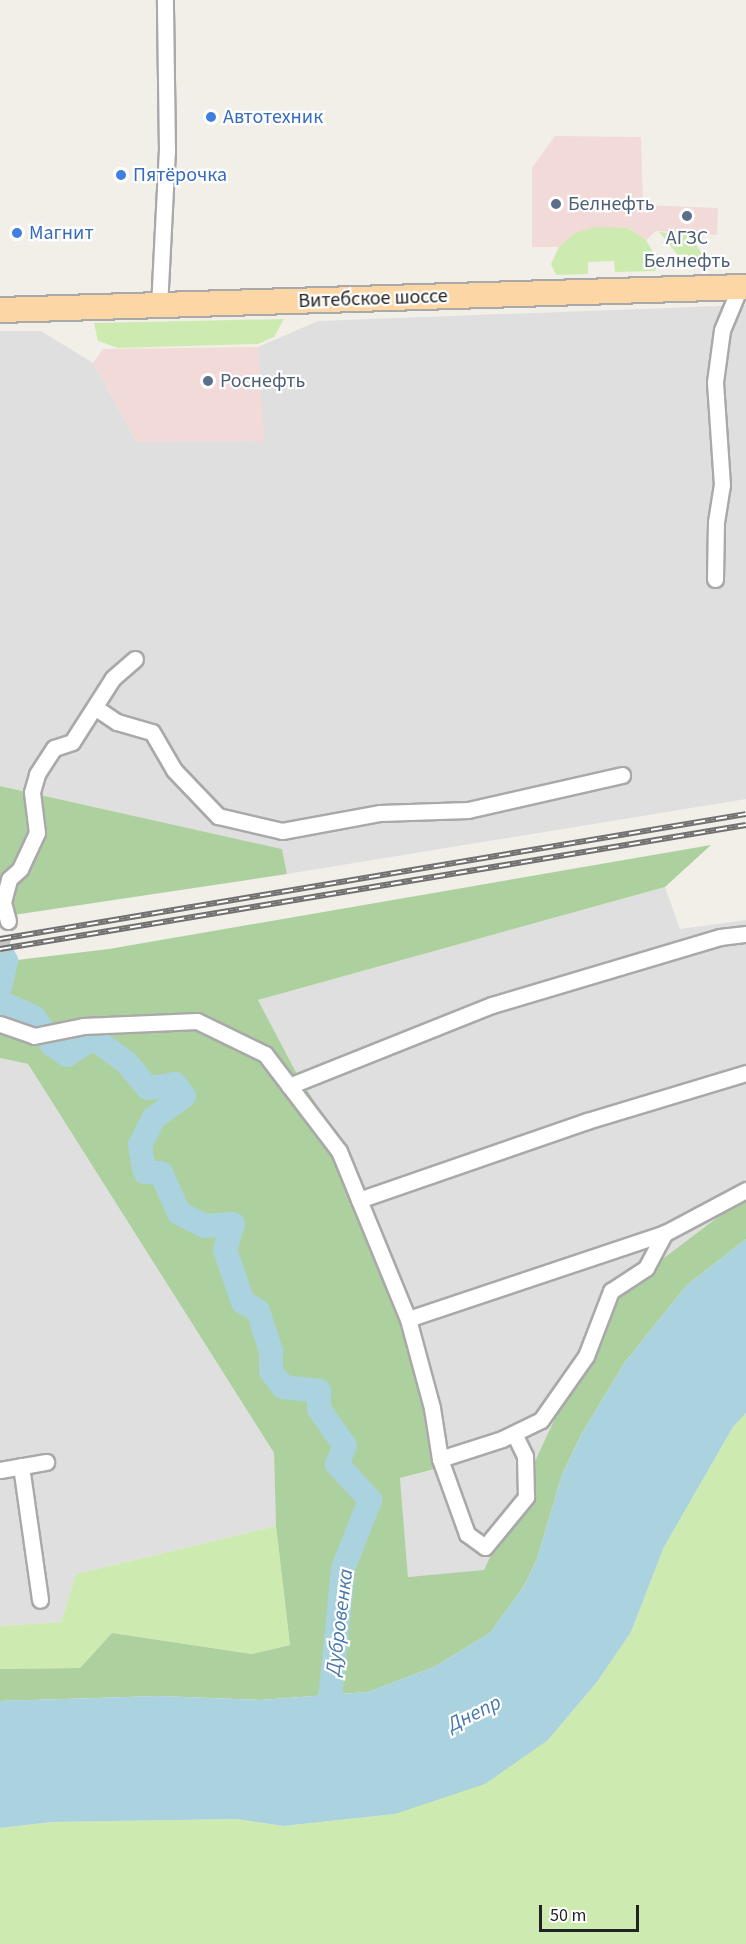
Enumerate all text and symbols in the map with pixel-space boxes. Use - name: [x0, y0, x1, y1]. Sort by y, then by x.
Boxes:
- place label: Автотехник: [223, 105, 323, 129]
- marker: Автотехник: [204, 110, 218, 124]
- place label: Пятёрочка: [133, 163, 227, 187]
- marker: Пятёрочка: [114, 168, 128, 182]
- place label: Белнефть: [568, 192, 655, 216]
- marker: Белнефть: [549, 197, 563, 211]
- marker: АГЗС Белнефть: [680, 209, 694, 223]
- place label: Магнит: [29, 221, 94, 245]
- marker: Магнит: [10, 226, 24, 240]
- place label: АГЗС Белнефть: [644, 226, 730, 273]
- street label: Витебское шоссе: [298, 284, 448, 314]
- place label: Роснефть: [220, 369, 305, 393]
- marker: Роснефть: [201, 374, 215, 388]
- water label: Дубровенка: [320, 1567, 358, 1677]
- water label: Днепр: [443, 1689, 505, 1737]
- scale bar: [542, 1893, 642, 1931]
- text: 50 m: [550, 1903, 586, 1928]

